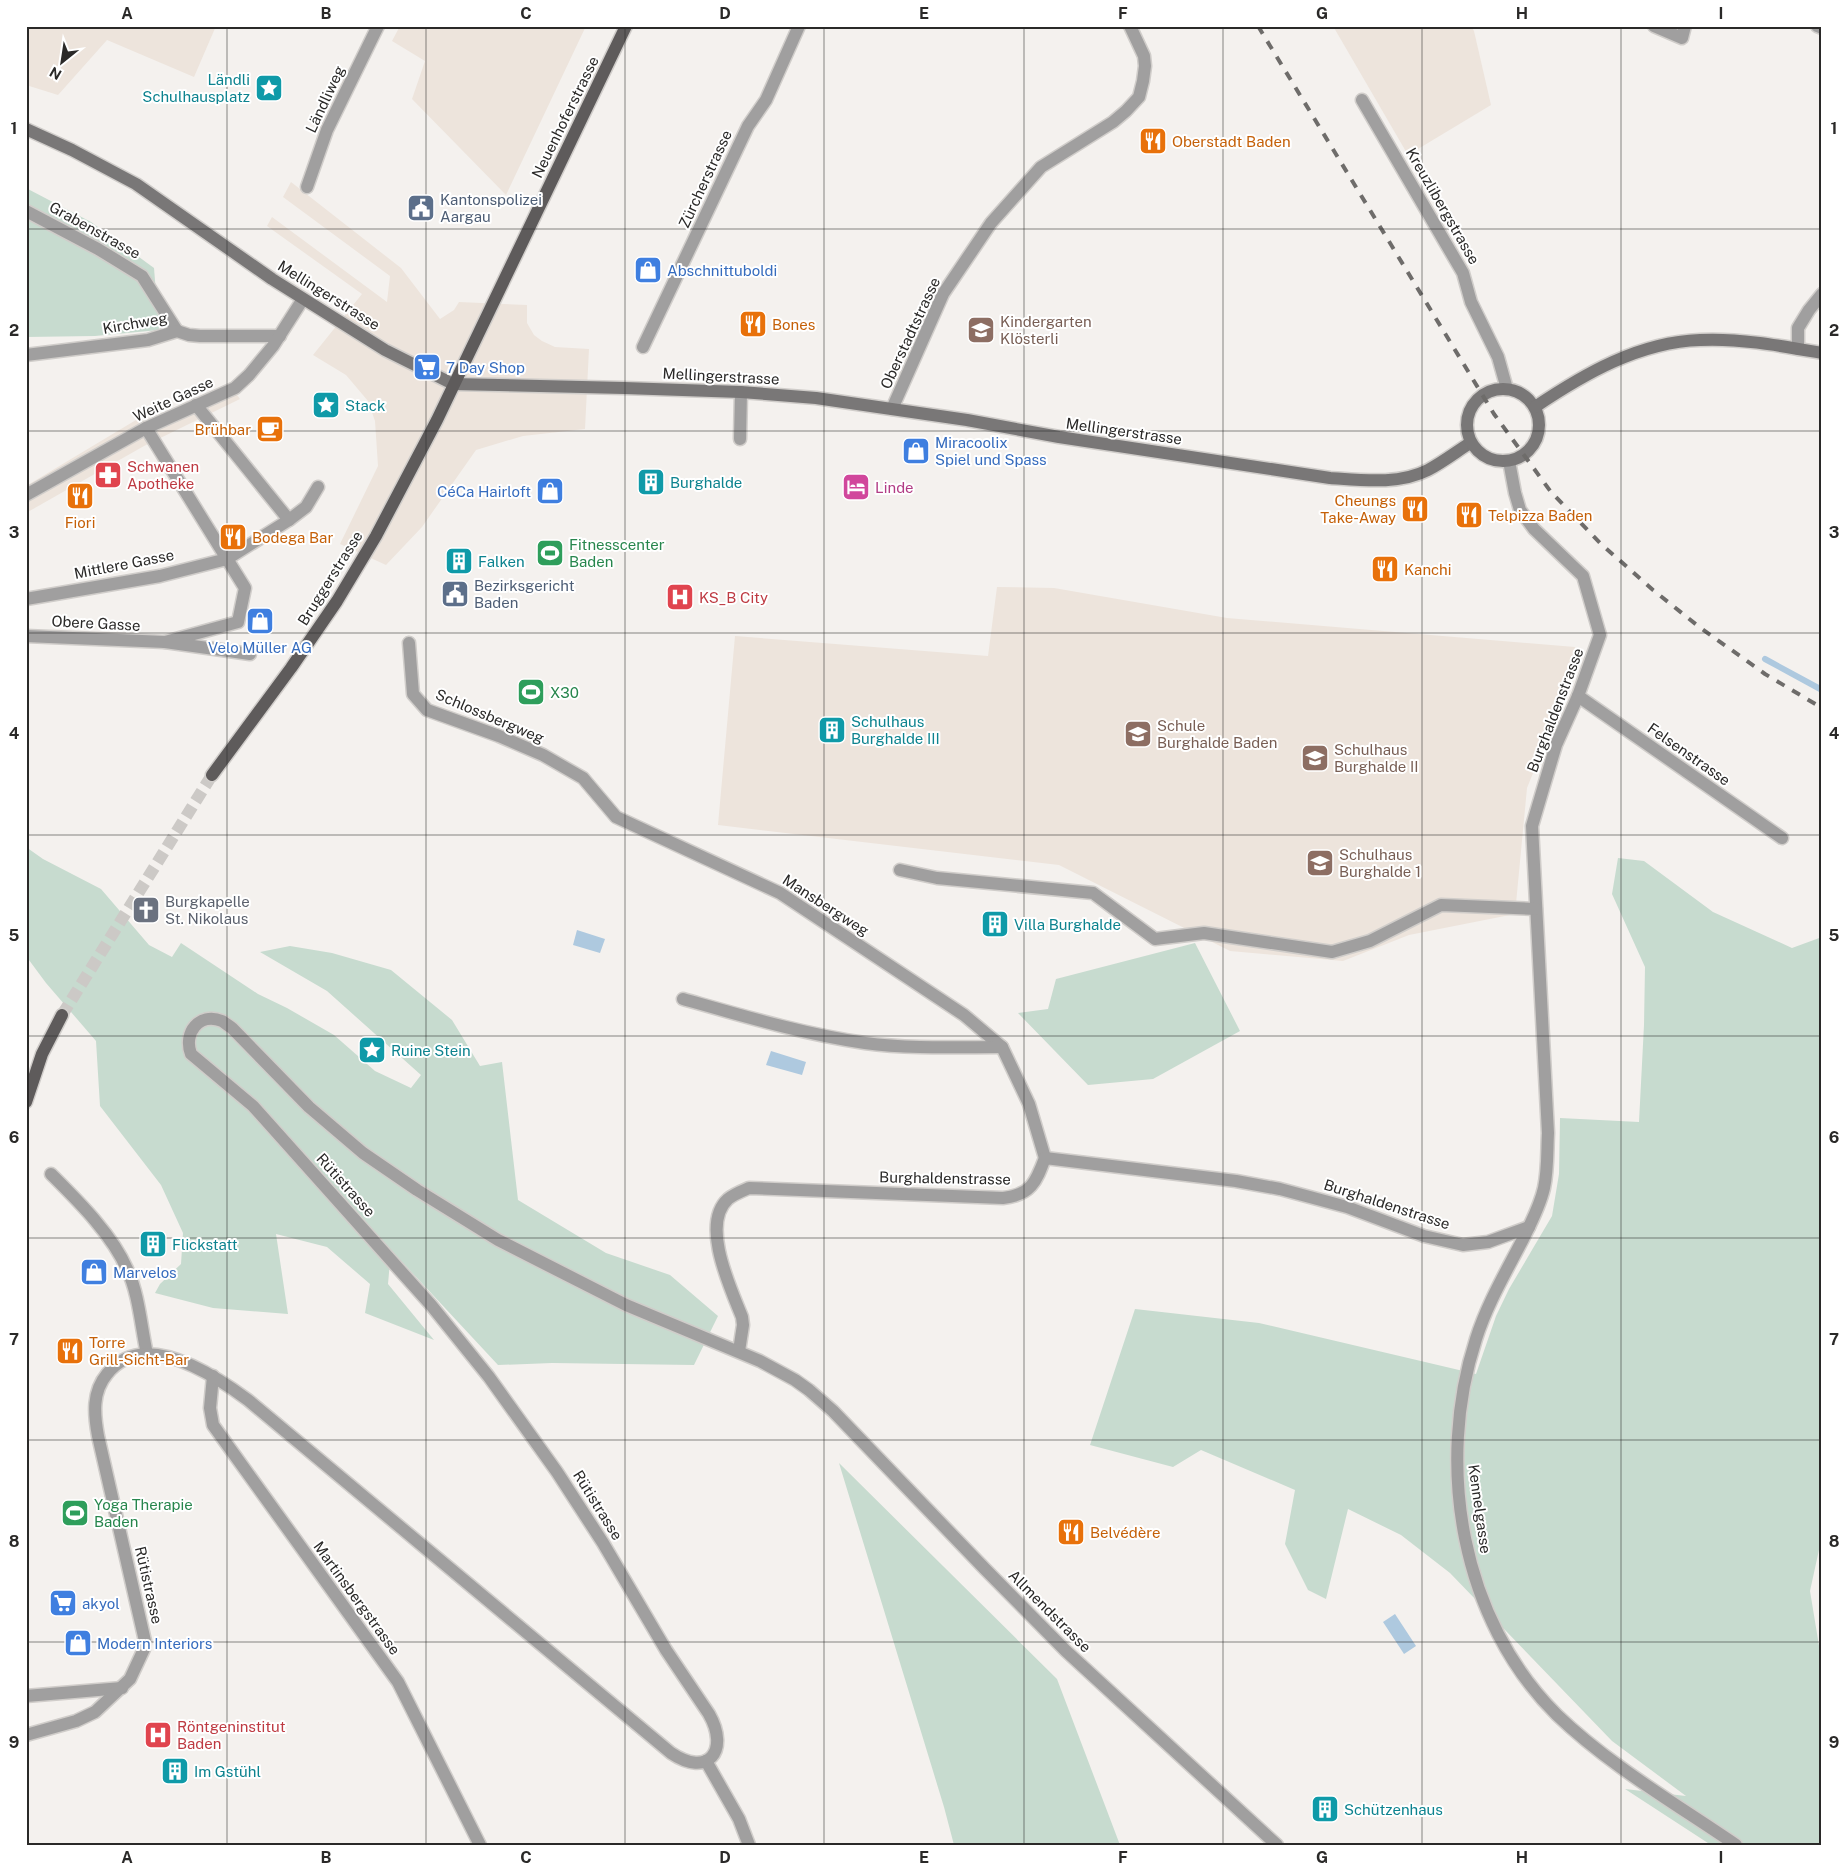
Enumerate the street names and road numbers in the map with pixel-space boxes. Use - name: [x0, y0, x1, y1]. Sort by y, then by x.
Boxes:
- street label: Neuenhoferstrasse: [528, 53, 602, 181]
- street label: Ländliweg: [302, 63, 348, 135]
- street label: Zürcherstrasse: [675, 127, 735, 231]
- street label: Kreuzlibergstrasse: [1403, 145, 1483, 267]
- street label: Grabenstrasse: [46, 198, 144, 262]
- street label: Mellingerstrasse: [275, 257, 383, 333]
- street label: Oberstadtstrasse: [877, 275, 943, 391]
- street label: Kirchweg: [101, 309, 169, 337]
- street label: Mellingerstrasse: [662, 364, 780, 388]
- street label: Weite Gasse: [130, 373, 216, 425]
- street label: Mellingerstrasse: [1065, 414, 1183, 448]
- street label: Bruggerstrasse: [294, 528, 366, 628]
- street label: Mittlere Gasse: [73, 546, 175, 582]
- street label: Obere Gasse: [51, 612, 141, 634]
- street label: Burghaldenstrasse: [1523, 645, 1587, 775]
- street label: Schlossbergweg: [433, 685, 547, 747]
- street label: Felsenstrasse: [1644, 719, 1734, 789]
- street label: Mansbergweg: [780, 871, 872, 939]
- street label: Rütistrasse: [313, 1150, 379, 1220]
- street label: Burghaldenstrasse: [879, 1168, 1011, 1188]
- street label: Burghaldenstrasse: [1322, 1176, 1452, 1232]
- street label: Kennelgasse: [1465, 1463, 1495, 1555]
- street label: Rütistrasse: [570, 1467, 626, 1543]
- street label: Martinsbergstrasse: [310, 1538, 404, 1658]
- street label: Rütistrasse: [132, 1545, 166, 1625]
- street label: Allmendstrasse: [1005, 1566, 1095, 1656]

